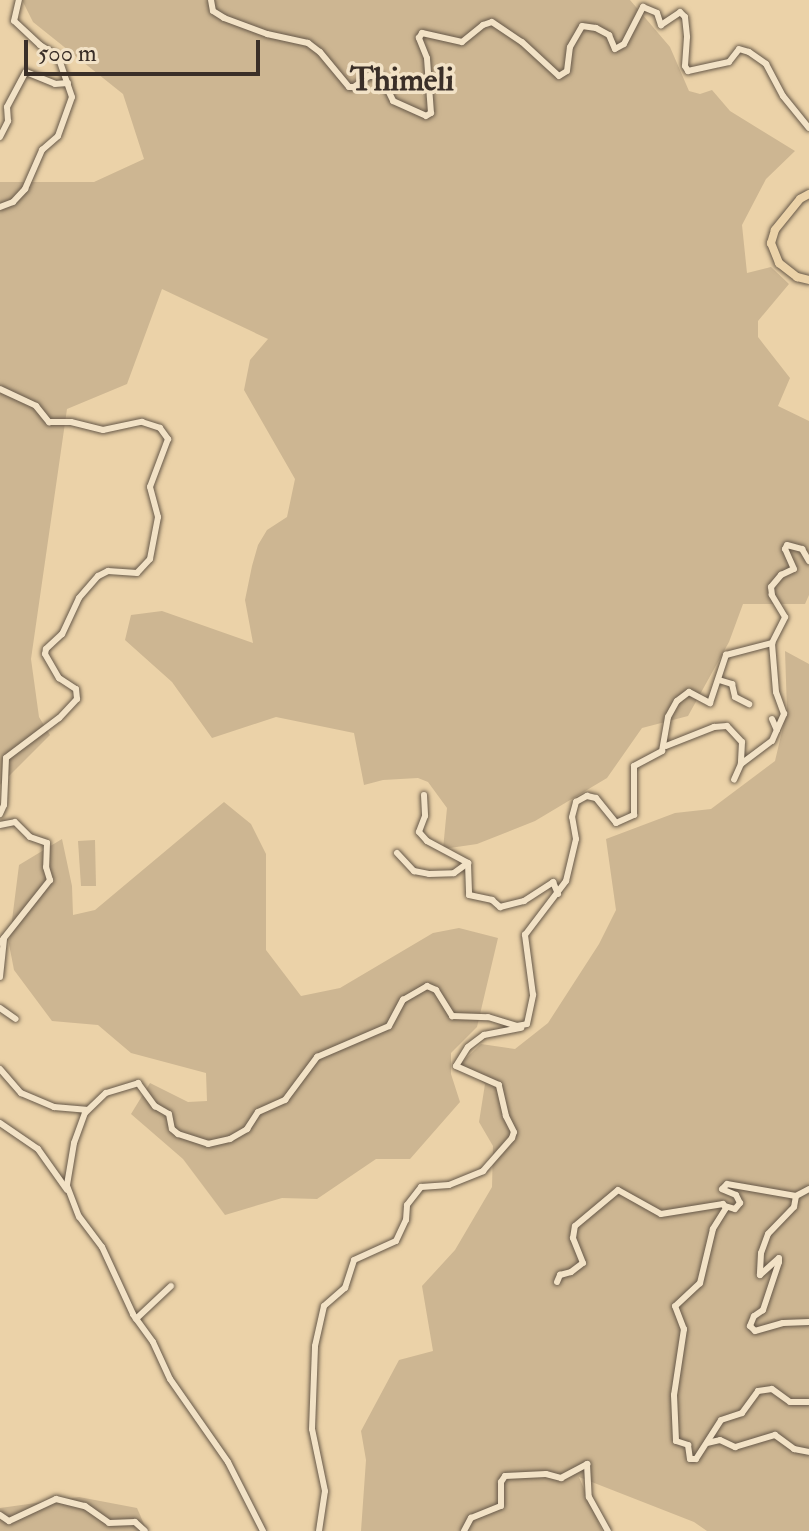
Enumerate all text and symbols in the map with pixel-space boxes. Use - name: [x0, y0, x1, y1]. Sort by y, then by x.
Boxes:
- scale bar: [28, 24, 264, 74]
- text: 500 m: [38, 38, 97, 69]
- district label: Thimeli: [350, 61, 454, 99]

